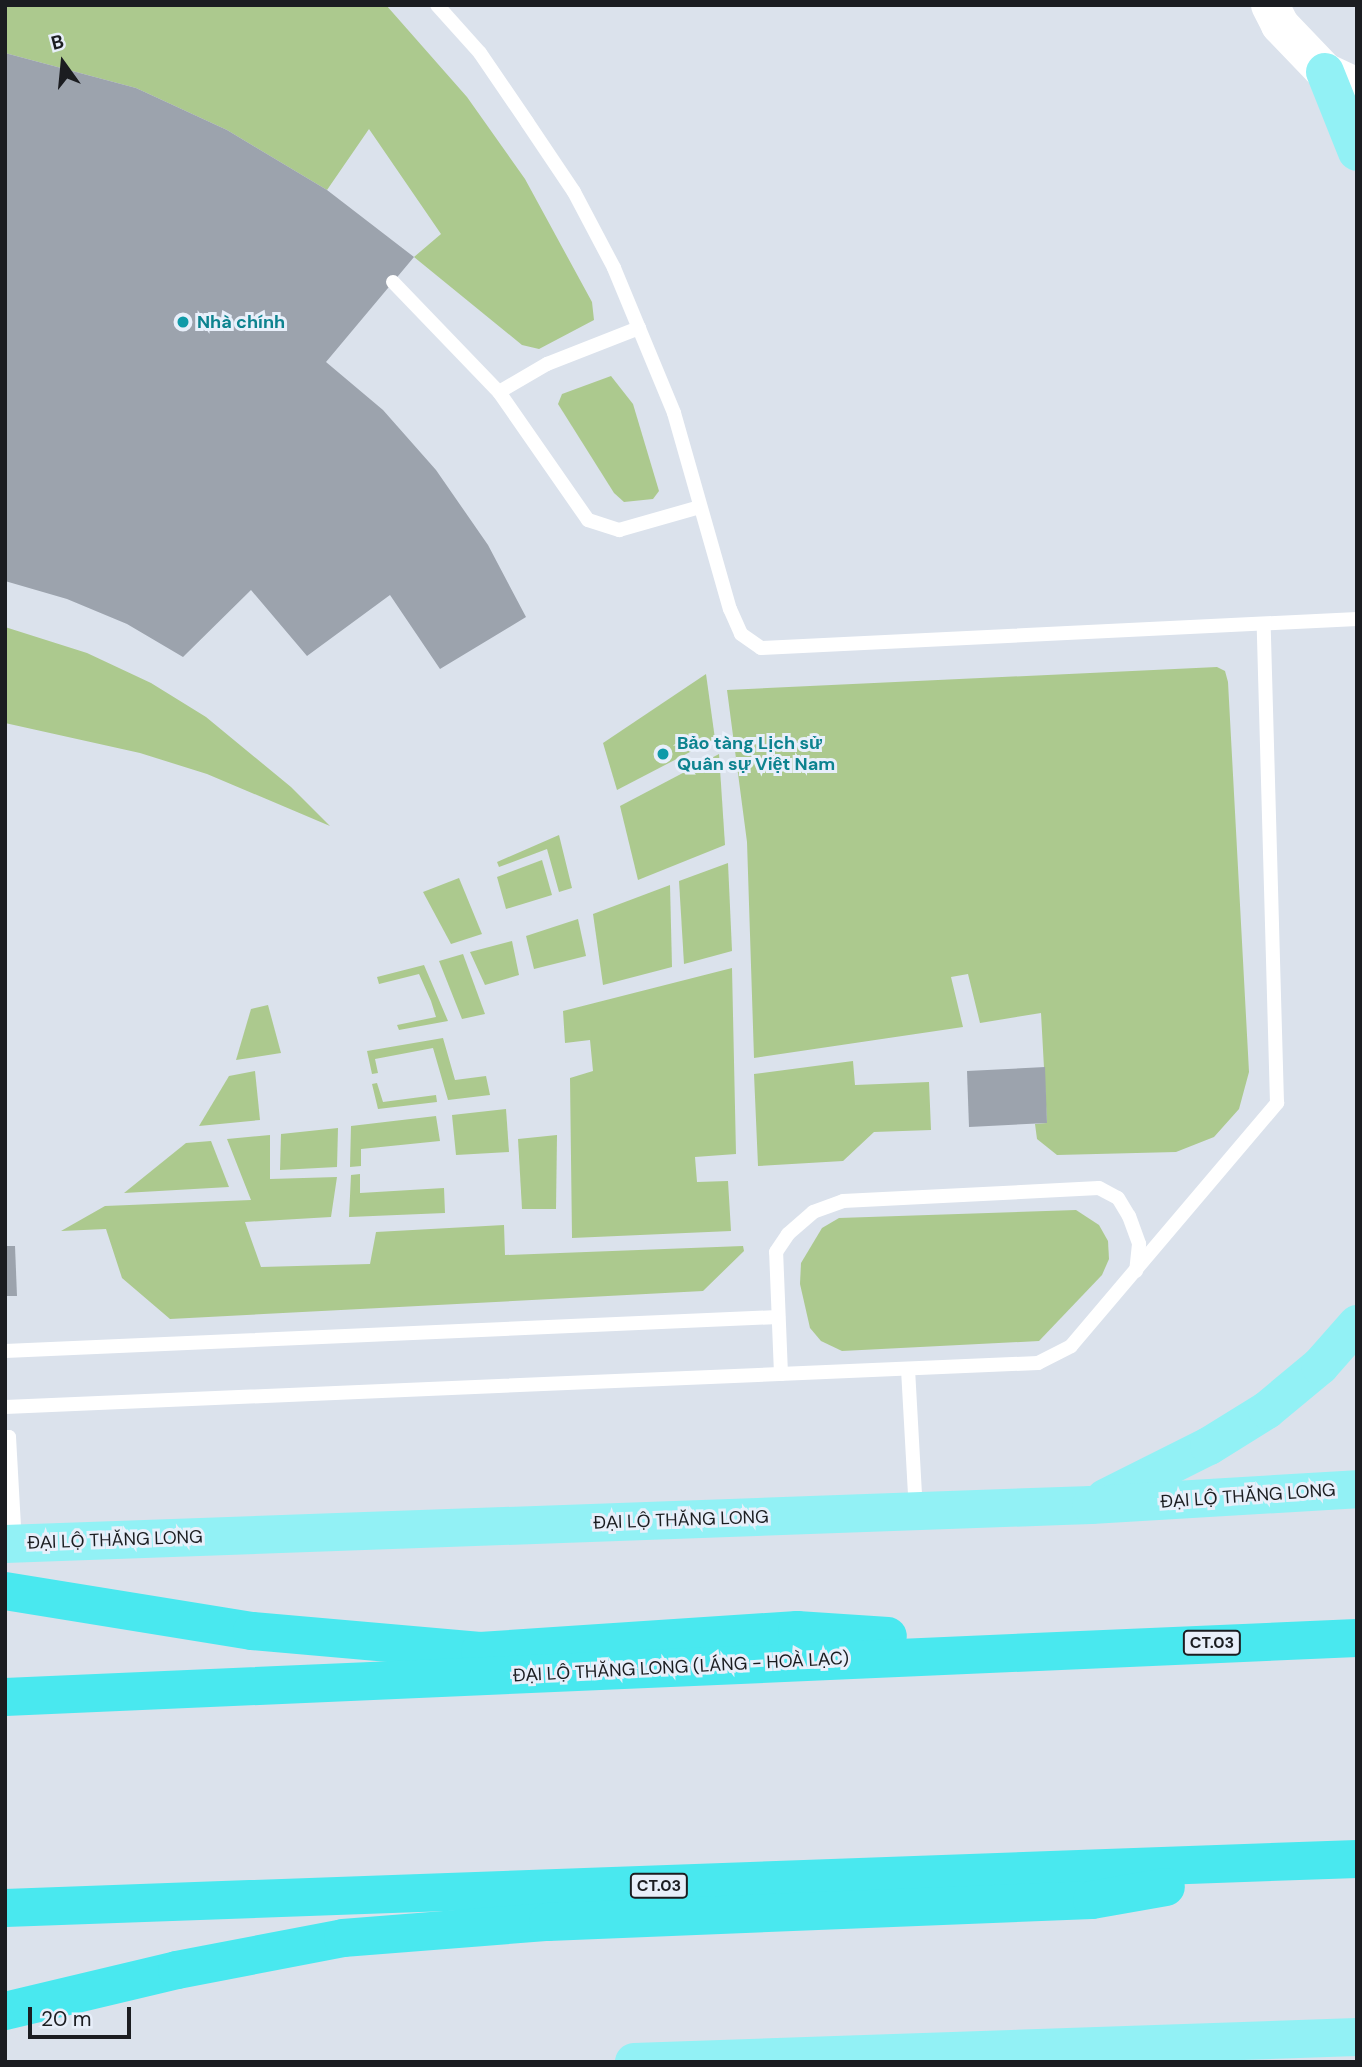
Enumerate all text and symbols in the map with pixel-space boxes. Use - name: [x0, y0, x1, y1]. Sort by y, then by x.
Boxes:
- north arrow: [28, 28, 98, 98]
- text: B: [48, 29, 67, 56]
- place label: Nhà chính: [197, 311, 285, 333]
- marker: Nhà chính: [175, 314, 191, 330]
- place label: Bảo tàng Lịch sử Quân sự Việt Nam: [677, 733, 835, 776]
- marker: Bảo tàng Lịch sử Quân sự Việt Nam: [655, 746, 671, 762]
- street label: ĐẠI LỘ THĂNG LONG: [1160, 1479, 1336, 1513]
- street label: ĐẠI LỘ THĂNG LONG: [593, 1506, 769, 1534]
- street label: ĐẠI LỘ THĂNG LONG: [27, 1526, 203, 1554]
- road number: CT.03: [1182, 1630, 1242, 1656]
- street label: ĐẠI LỘ THĂNG LONG (LÁNG - HOÀ LẠC): [512, 1647, 850, 1687]
- road number: CT.03: [629, 1874, 689, 1898]
- scale bar: [32, 1994, 135, 2038]
- text: 20 m: [41, 2005, 92, 2033]

